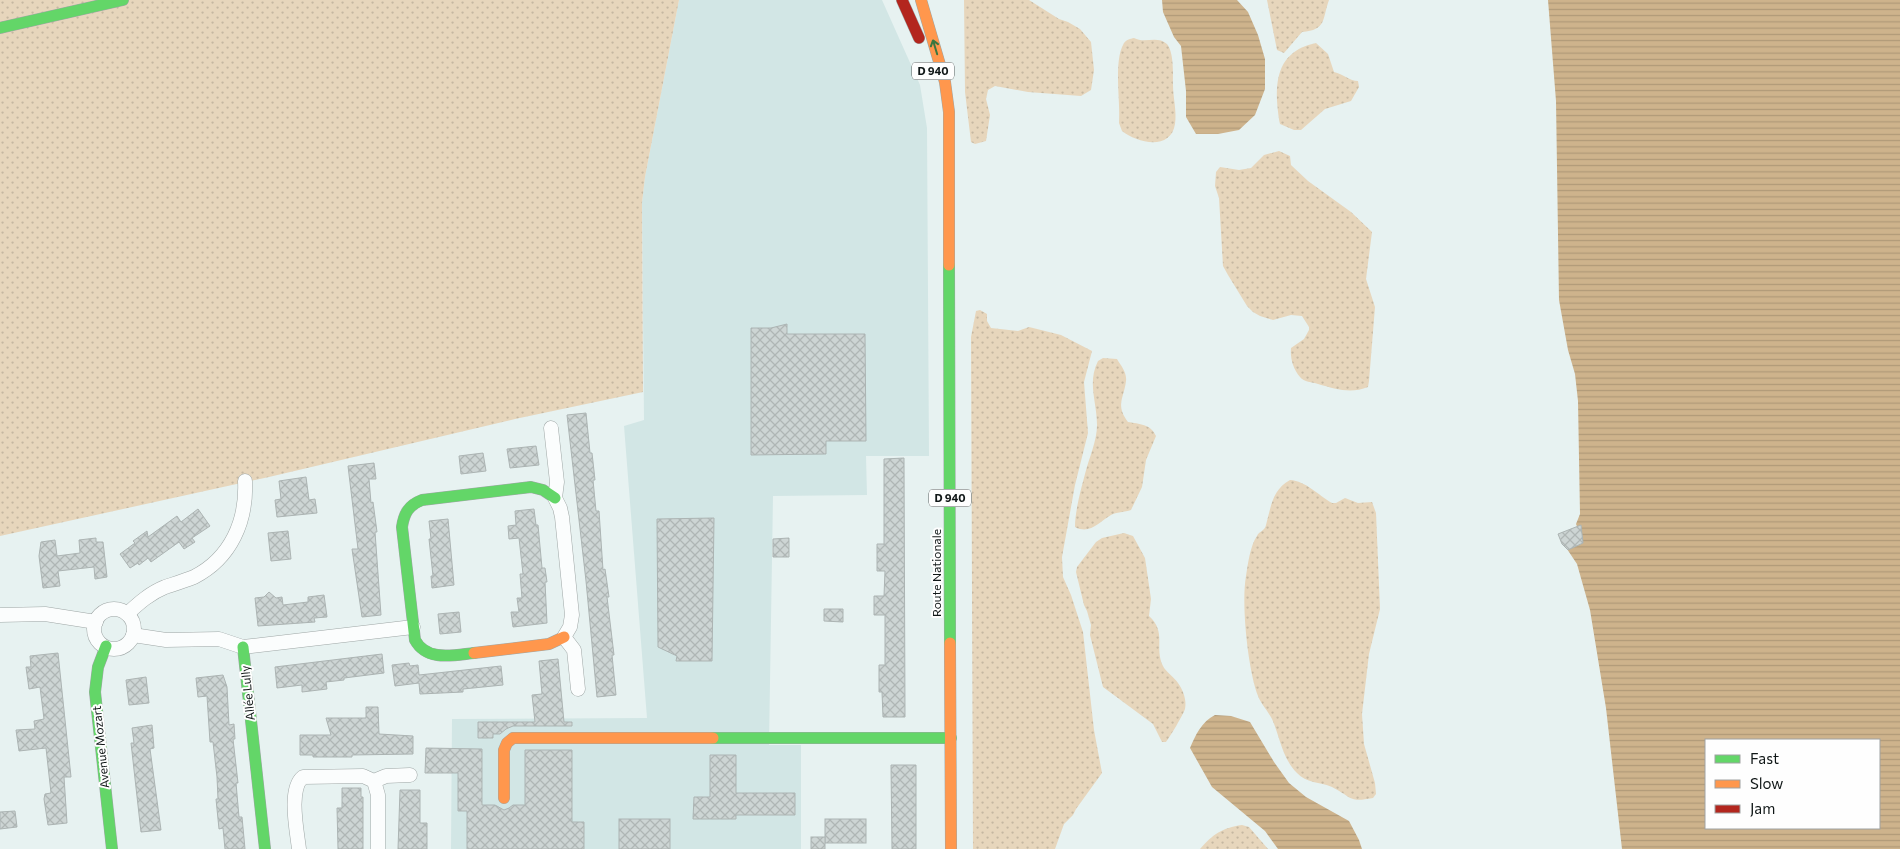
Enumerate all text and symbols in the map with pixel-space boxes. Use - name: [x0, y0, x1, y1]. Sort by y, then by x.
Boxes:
- one-way arrow: [929, 40, 939, 56]
- road number: D 940: [912, 62, 954, 80]
- road number: D 940: [929, 489, 971, 506]
- street label: Route Nationale: [929, 529, 943, 617]
- street label: Allée Lully: [237, 665, 257, 721]
- street label: Avenue Mozart: [89, 705, 111, 789]
- legend: [1705, 739, 1880, 829]
- text: Fast: [1750, 749, 1779, 767]
- text: Slow: [1750, 774, 1783, 792]
- text: Jam: [1750, 799, 1775, 817]

